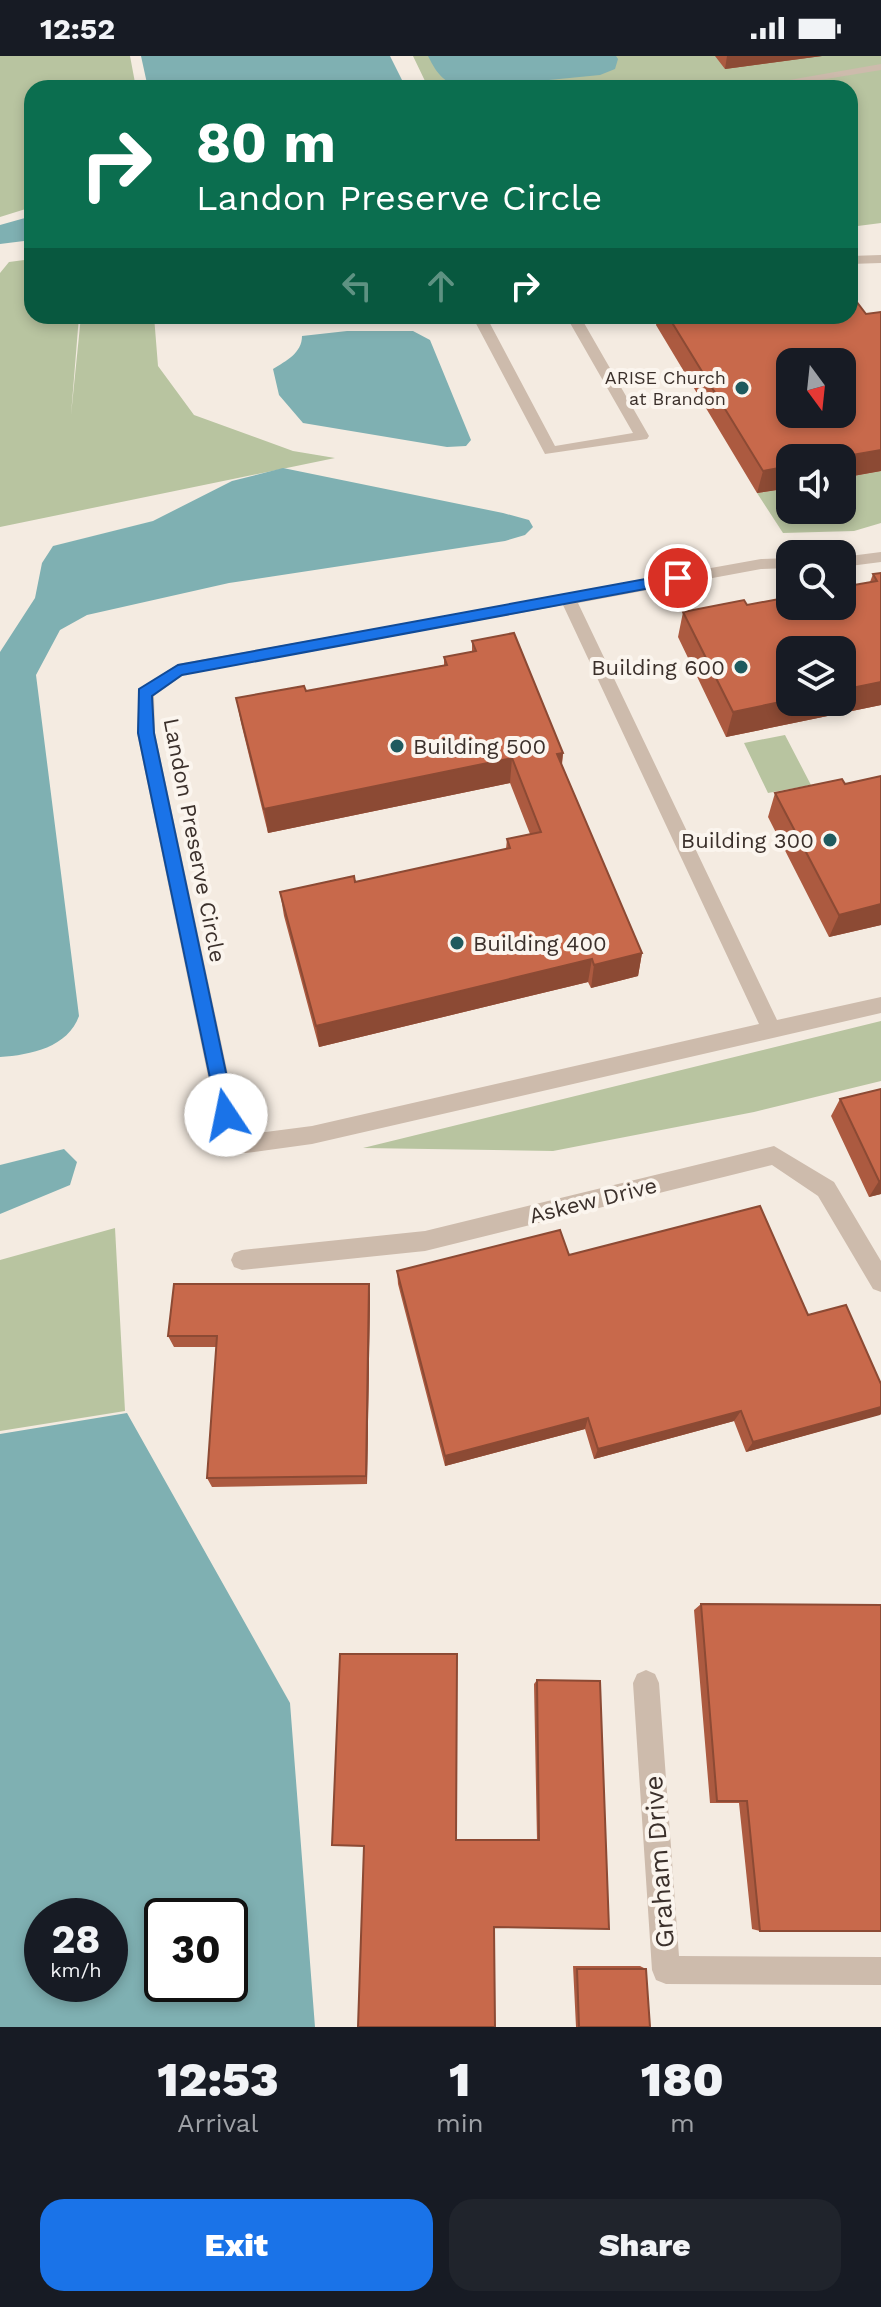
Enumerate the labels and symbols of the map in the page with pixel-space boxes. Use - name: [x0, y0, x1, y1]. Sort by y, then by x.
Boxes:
- north arrow: [776, 348, 856, 428]
- place label: ARISE Church at Brandon: [605, 367, 726, 409]
- marker: ARISE Church at Brandon: [733, 379, 751, 397]
- pin: [644, 544, 712, 612]
- place label: Building 600: [591, 655, 725, 680]
- marker: Building 600: [732, 658, 750, 676]
- street label: Landon Preserve Circle: [159, 716, 230, 964]
- place label: Building 500: [413, 734, 546, 759]
- marker: Building 500: [388, 737, 406, 755]
- place label: Building 300: [681, 828, 814, 853]
- marker: Building 300: [821, 831, 839, 849]
- place label: Building 400: [473, 931, 607, 956]
- marker: Building 400: [448, 934, 466, 952]
- position arrow: [184, 1073, 268, 1157]
- street label: Askew Drive: [527, 1173, 660, 1228]
- street label: Graham Drive: [638, 1775, 680, 1949]
- speed limit sign: 30: [144, 1898, 248, 2002]

